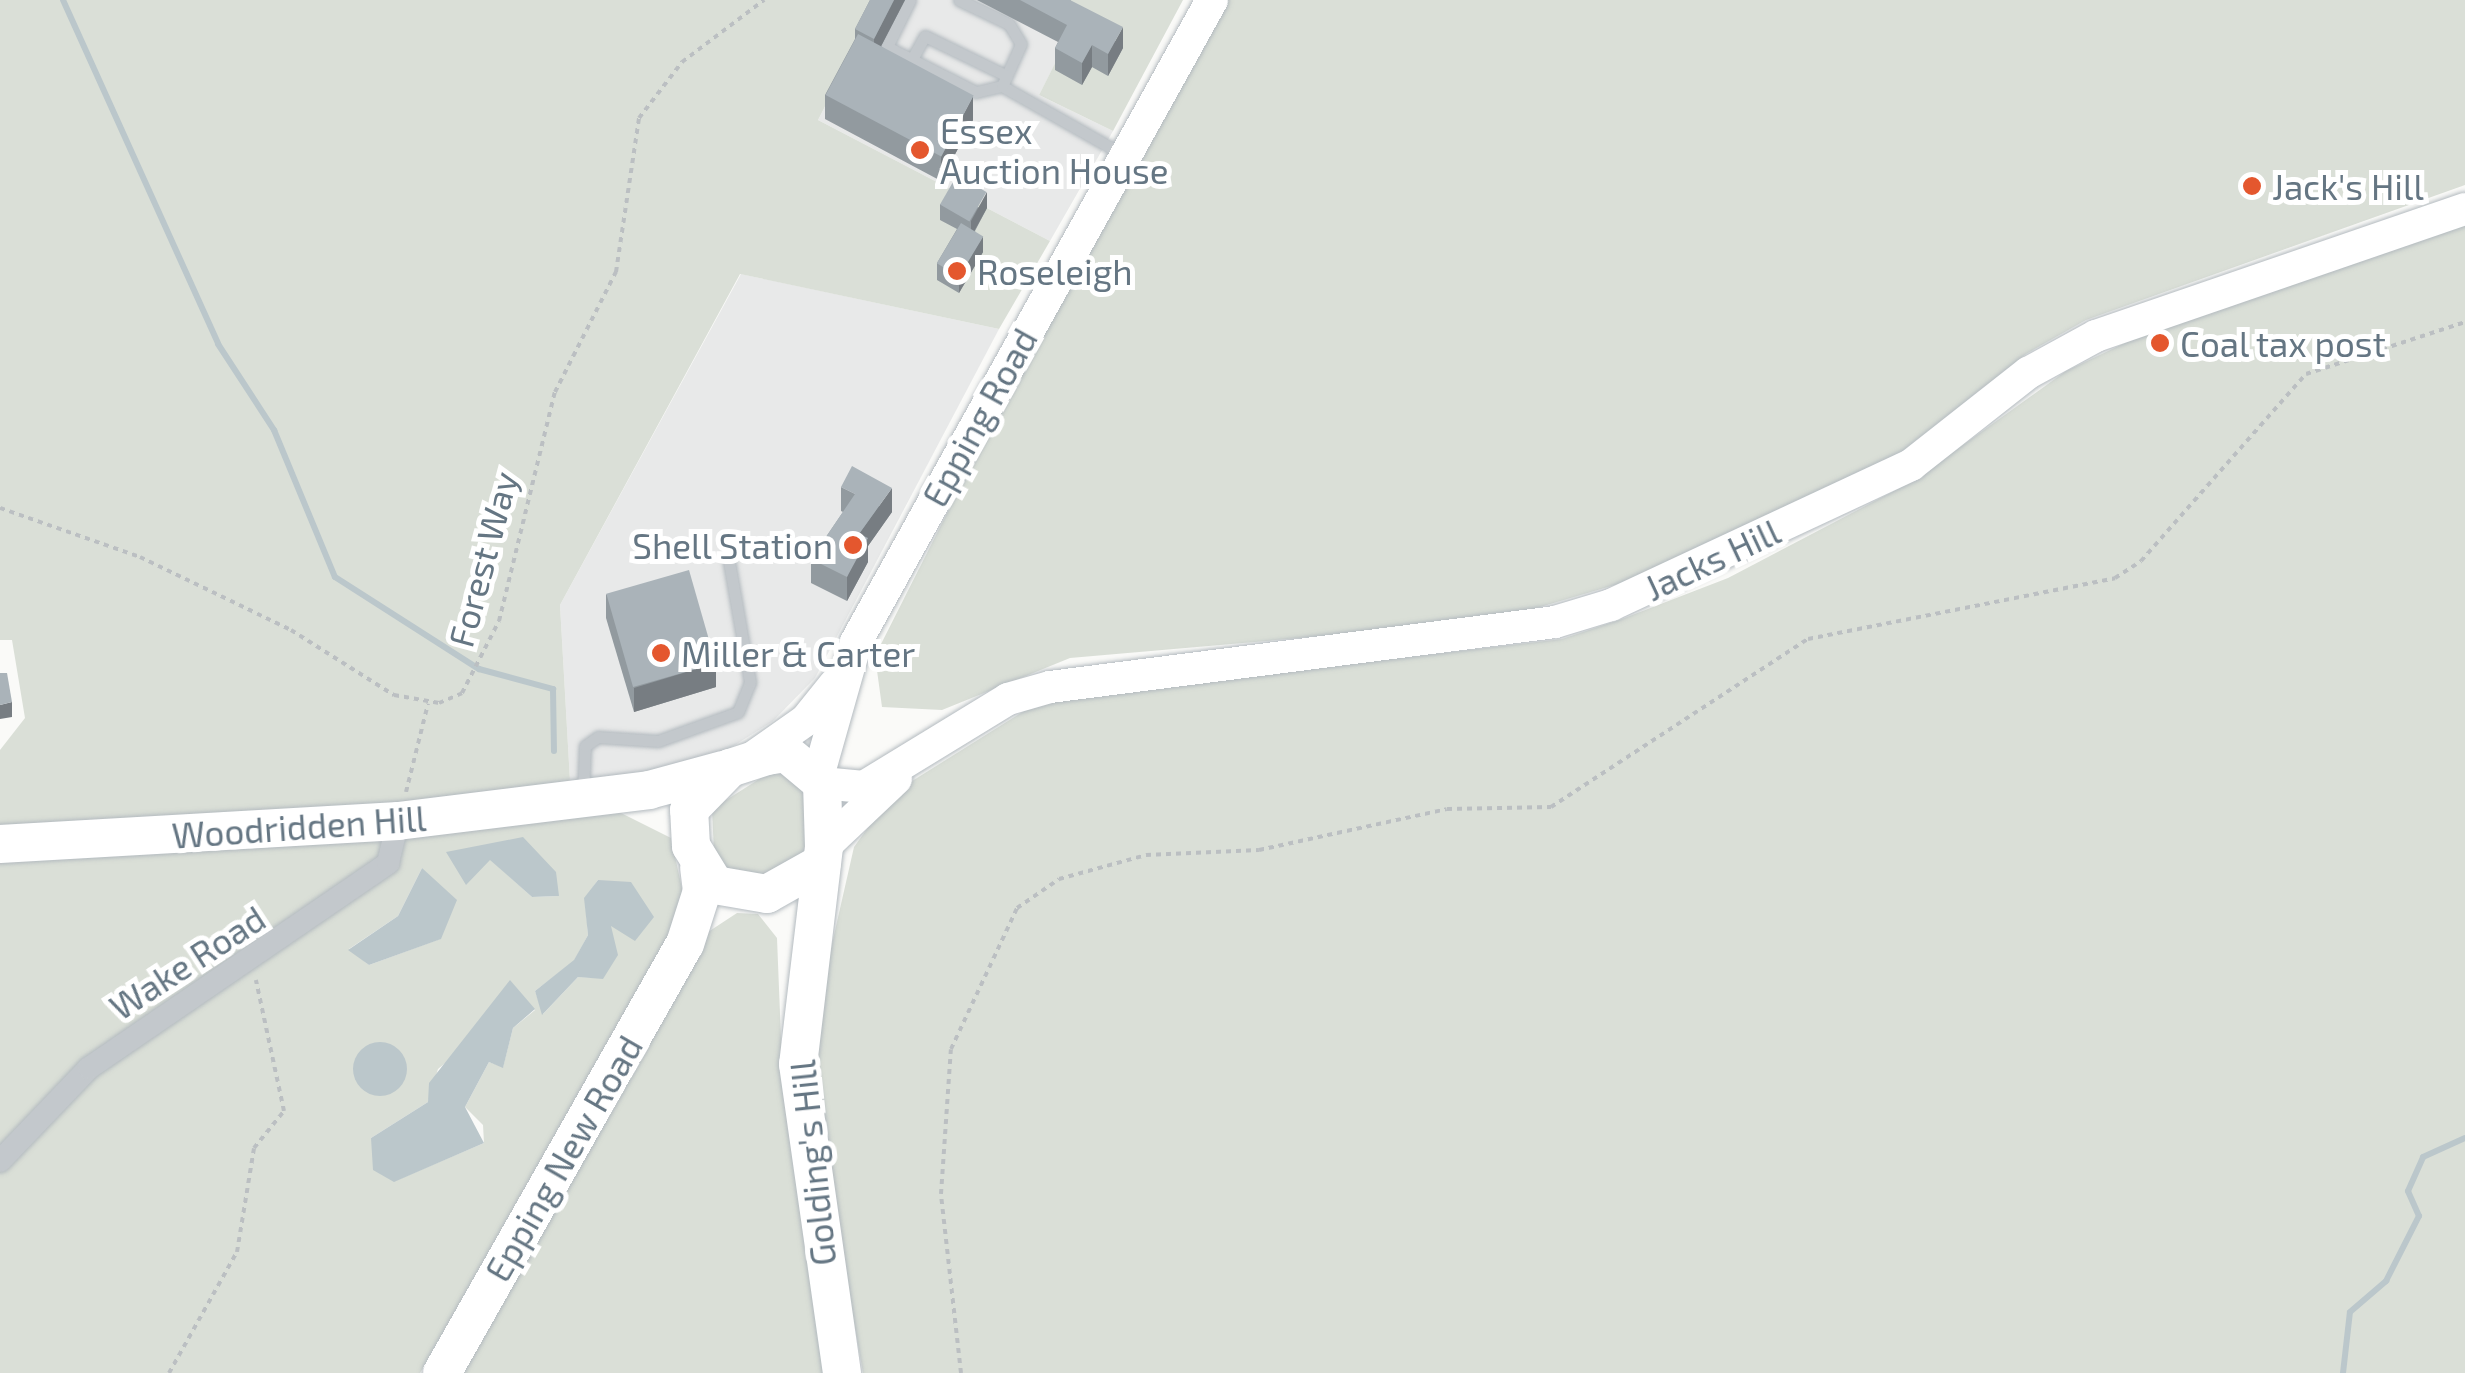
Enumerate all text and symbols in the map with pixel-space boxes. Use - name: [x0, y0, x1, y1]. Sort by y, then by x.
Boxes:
- place label: Essex Auction House: [940, 109, 1169, 191]
- marker: Essex Auction House: [909, 139, 931, 161]
- place label: Jack's Hill: [2272, 165, 2424, 207]
- marker: Jack's Hill: [2241, 175, 2263, 197]
- place label: Roseleigh: [977, 250, 1133, 292]
- marker: Roseleigh: [946, 260, 968, 282]
- street label: Epping Road: [913, 321, 1045, 513]
- place label: Coal tax post: [2180, 322, 2387, 364]
- marker: Coal tax post: [2149, 332, 2171, 354]
- street label: Forest Way: [438, 467, 526, 651]
- street label: Jacks Hill: [1638, 509, 1786, 609]
- place label: Shell Station: [631, 524, 833, 566]
- marker: Shell Station: [842, 534, 864, 556]
- place label: Miller & Carter: [681, 632, 916, 674]
- marker: Miller & Carter: [650, 642, 672, 664]
- street label: Woodridden Hill: [170, 796, 428, 856]
- street label: Wake Road: [102, 896, 272, 1028]
- street label: Epping New Road: [475, 1027, 651, 1289]
- street label: Golding's Hill: [780, 1058, 844, 1268]

